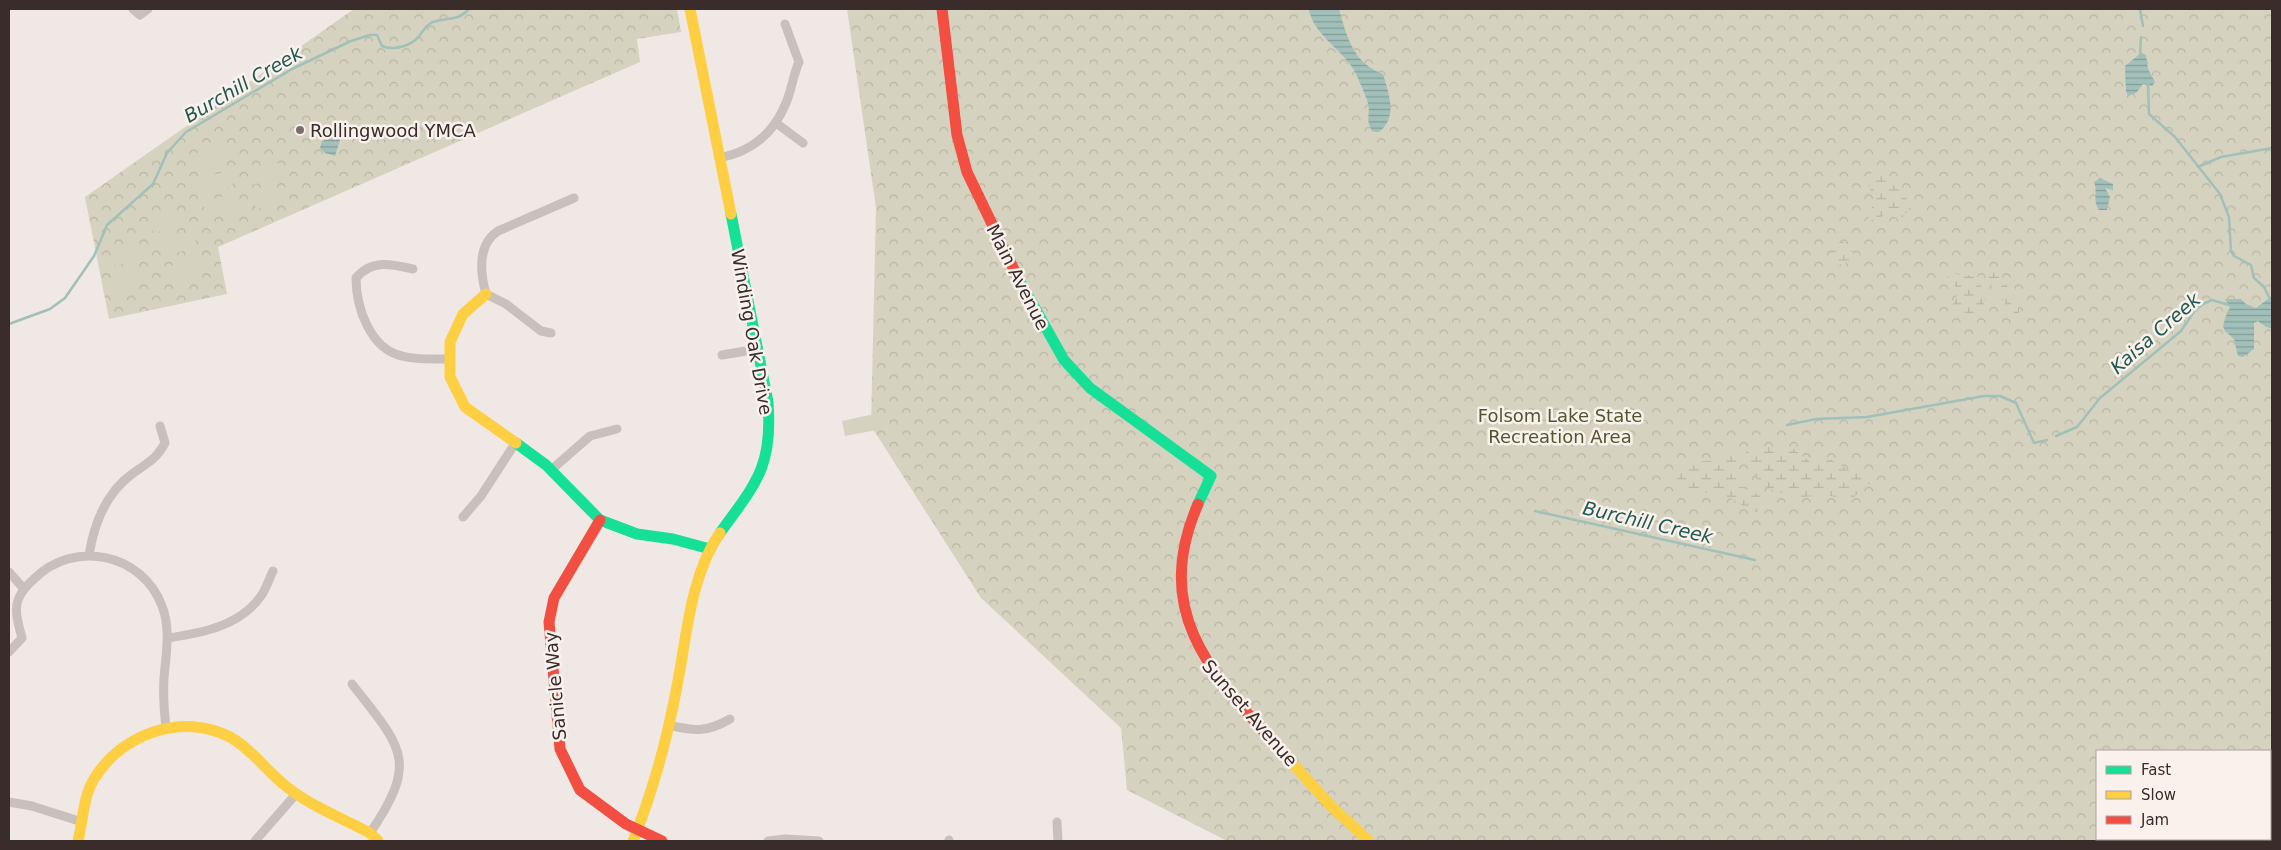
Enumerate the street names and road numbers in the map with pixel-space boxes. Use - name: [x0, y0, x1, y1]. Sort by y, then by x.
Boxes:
- street label: Main Avenue: [982, 221, 1054, 333]
- street label: Winding Oak Drive: [727, 247, 777, 417]
- street label: Sanicle Way: [540, 631, 570, 741]
- street label: Sunset Avenue: [1198, 655, 1302, 771]

